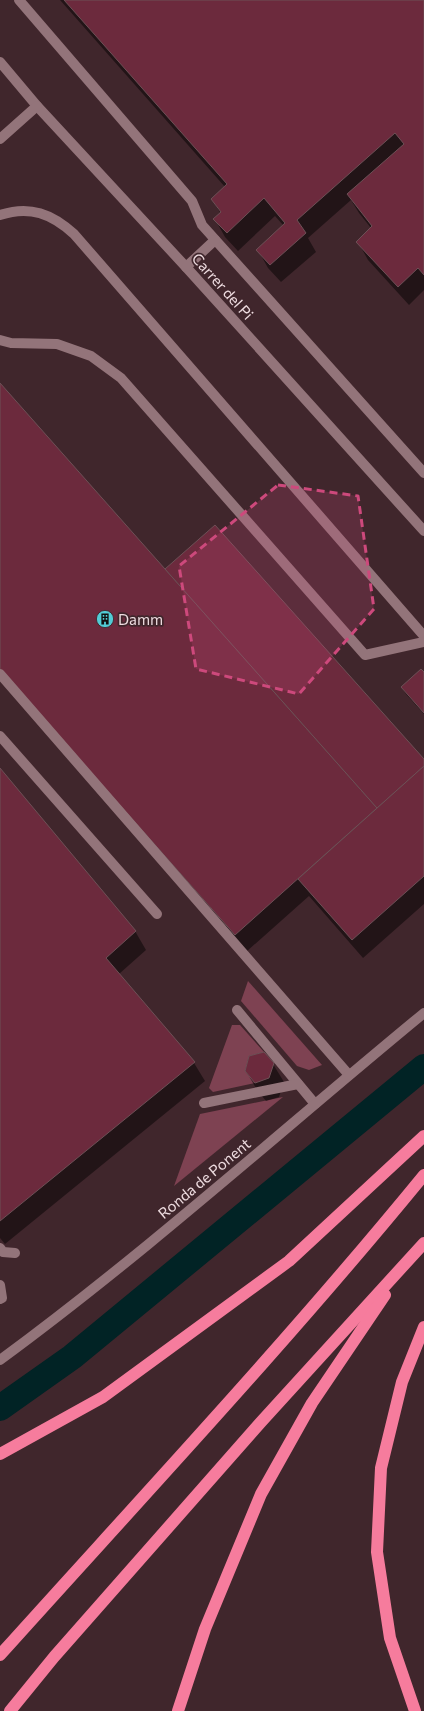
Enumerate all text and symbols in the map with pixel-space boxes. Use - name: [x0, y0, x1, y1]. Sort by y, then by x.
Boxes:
- street label: Carrer del Pi: [188, 249, 258, 323]
- building icon: Damm: [95, 609, 115, 629]
- place label: Damm: [118, 610, 163, 628]
- street label: Ronda de Ponent: [154, 1134, 254, 1222]

